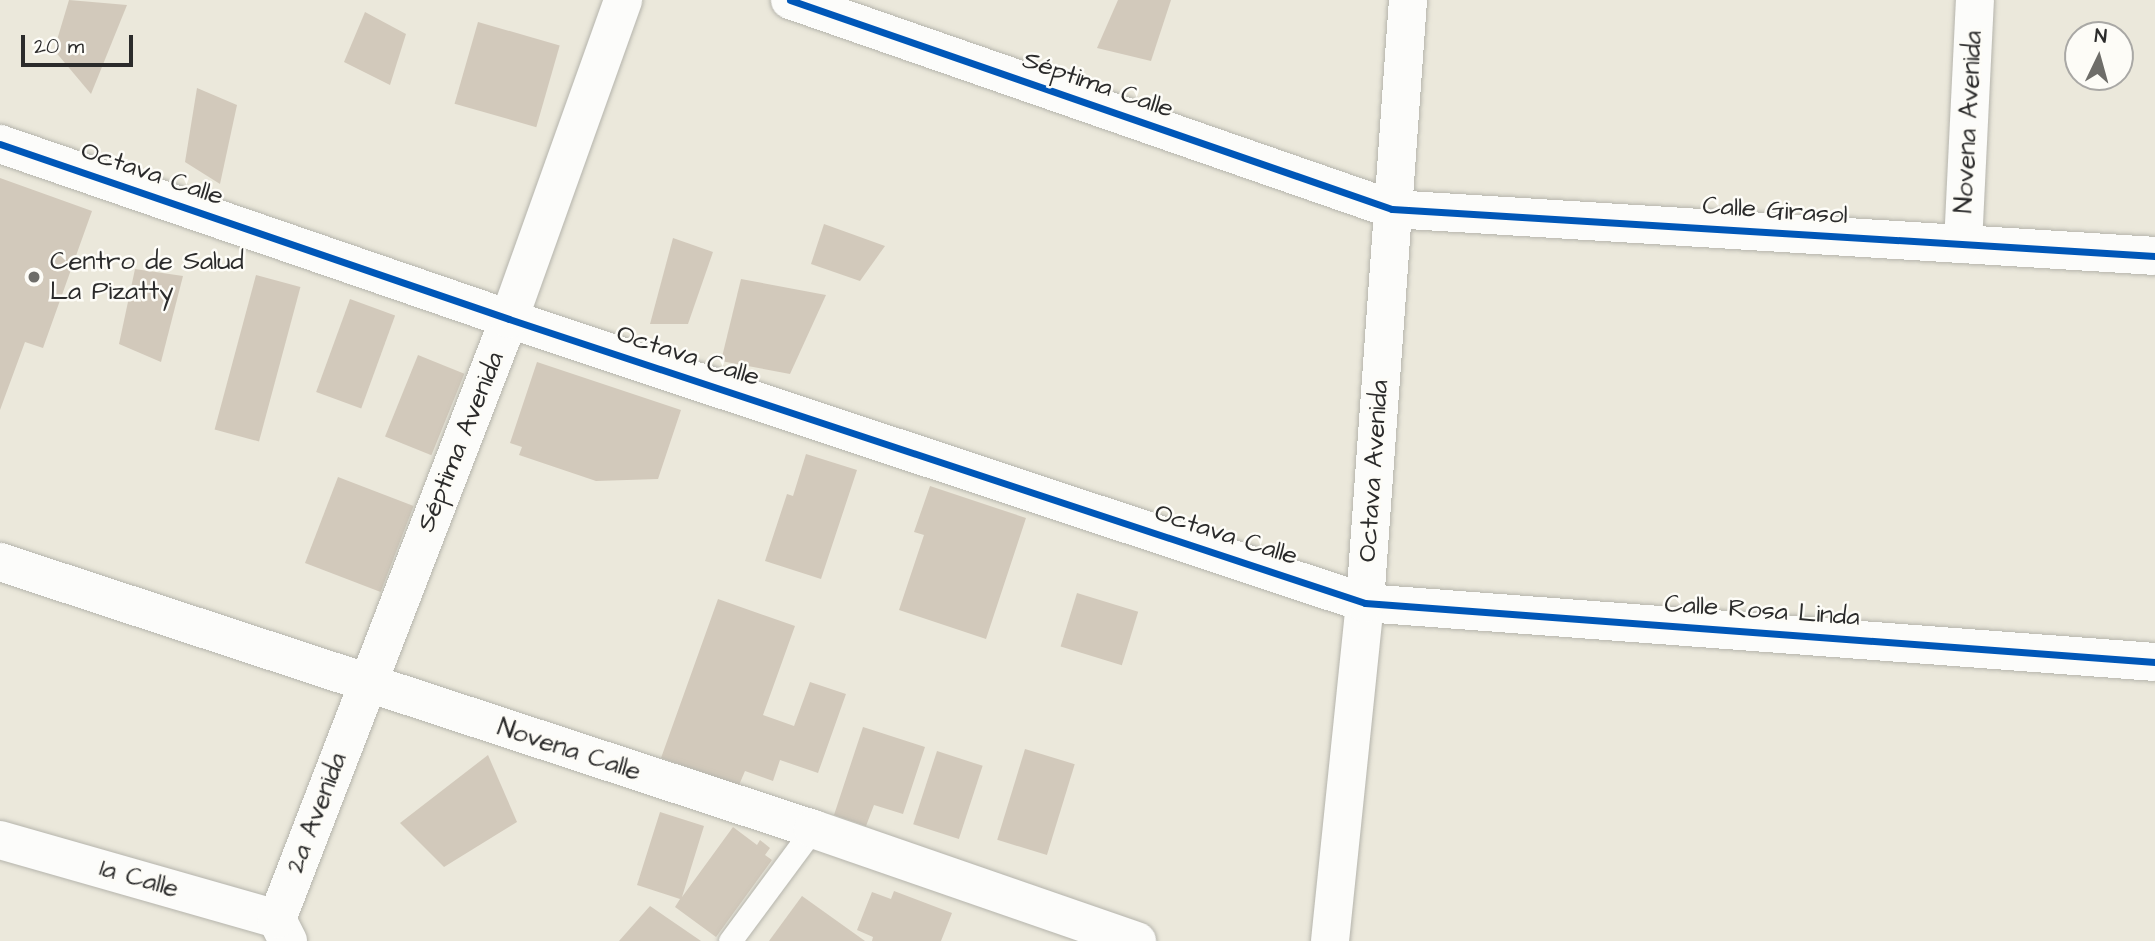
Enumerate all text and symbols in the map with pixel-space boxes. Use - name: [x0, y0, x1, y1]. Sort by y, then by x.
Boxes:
- scale bar: [24, 21, 136, 65]
- north arrow: [2064, 21, 2134, 91]
- text: N: [2094, 23, 2108, 51]
- street label: Novena Avenida: [1949, 30, 1989, 214]
- text: 20 m: [34, 32, 84, 61]
- street label: Séptima Calle: [1018, 45, 1178, 125]
- street label: Octava Calle: [77, 135, 227, 213]
- street label: Calle Girasol: [1701, 190, 1849, 232]
- place label: Centro de Salud La Pizatty: [50, 246, 244, 308]
- marker: Centro de Salud La Pizatty: [24, 267, 44, 287]
- street label: Octava Calle: [613, 318, 763, 394]
- street label: Séptima Avenida: [411, 347, 511, 537]
- street label: Octava Avenida: [1352, 379, 1396, 563]
- street label: Octava Calle: [1151, 497, 1301, 573]
- street label: Calle Rosa Linda: [1663, 589, 1861, 633]
- street label: Novena Calle: [493, 712, 645, 788]
- street label: 2a Avenida: [280, 748, 354, 878]
- street label: 1a Calle: [96, 853, 182, 905]

